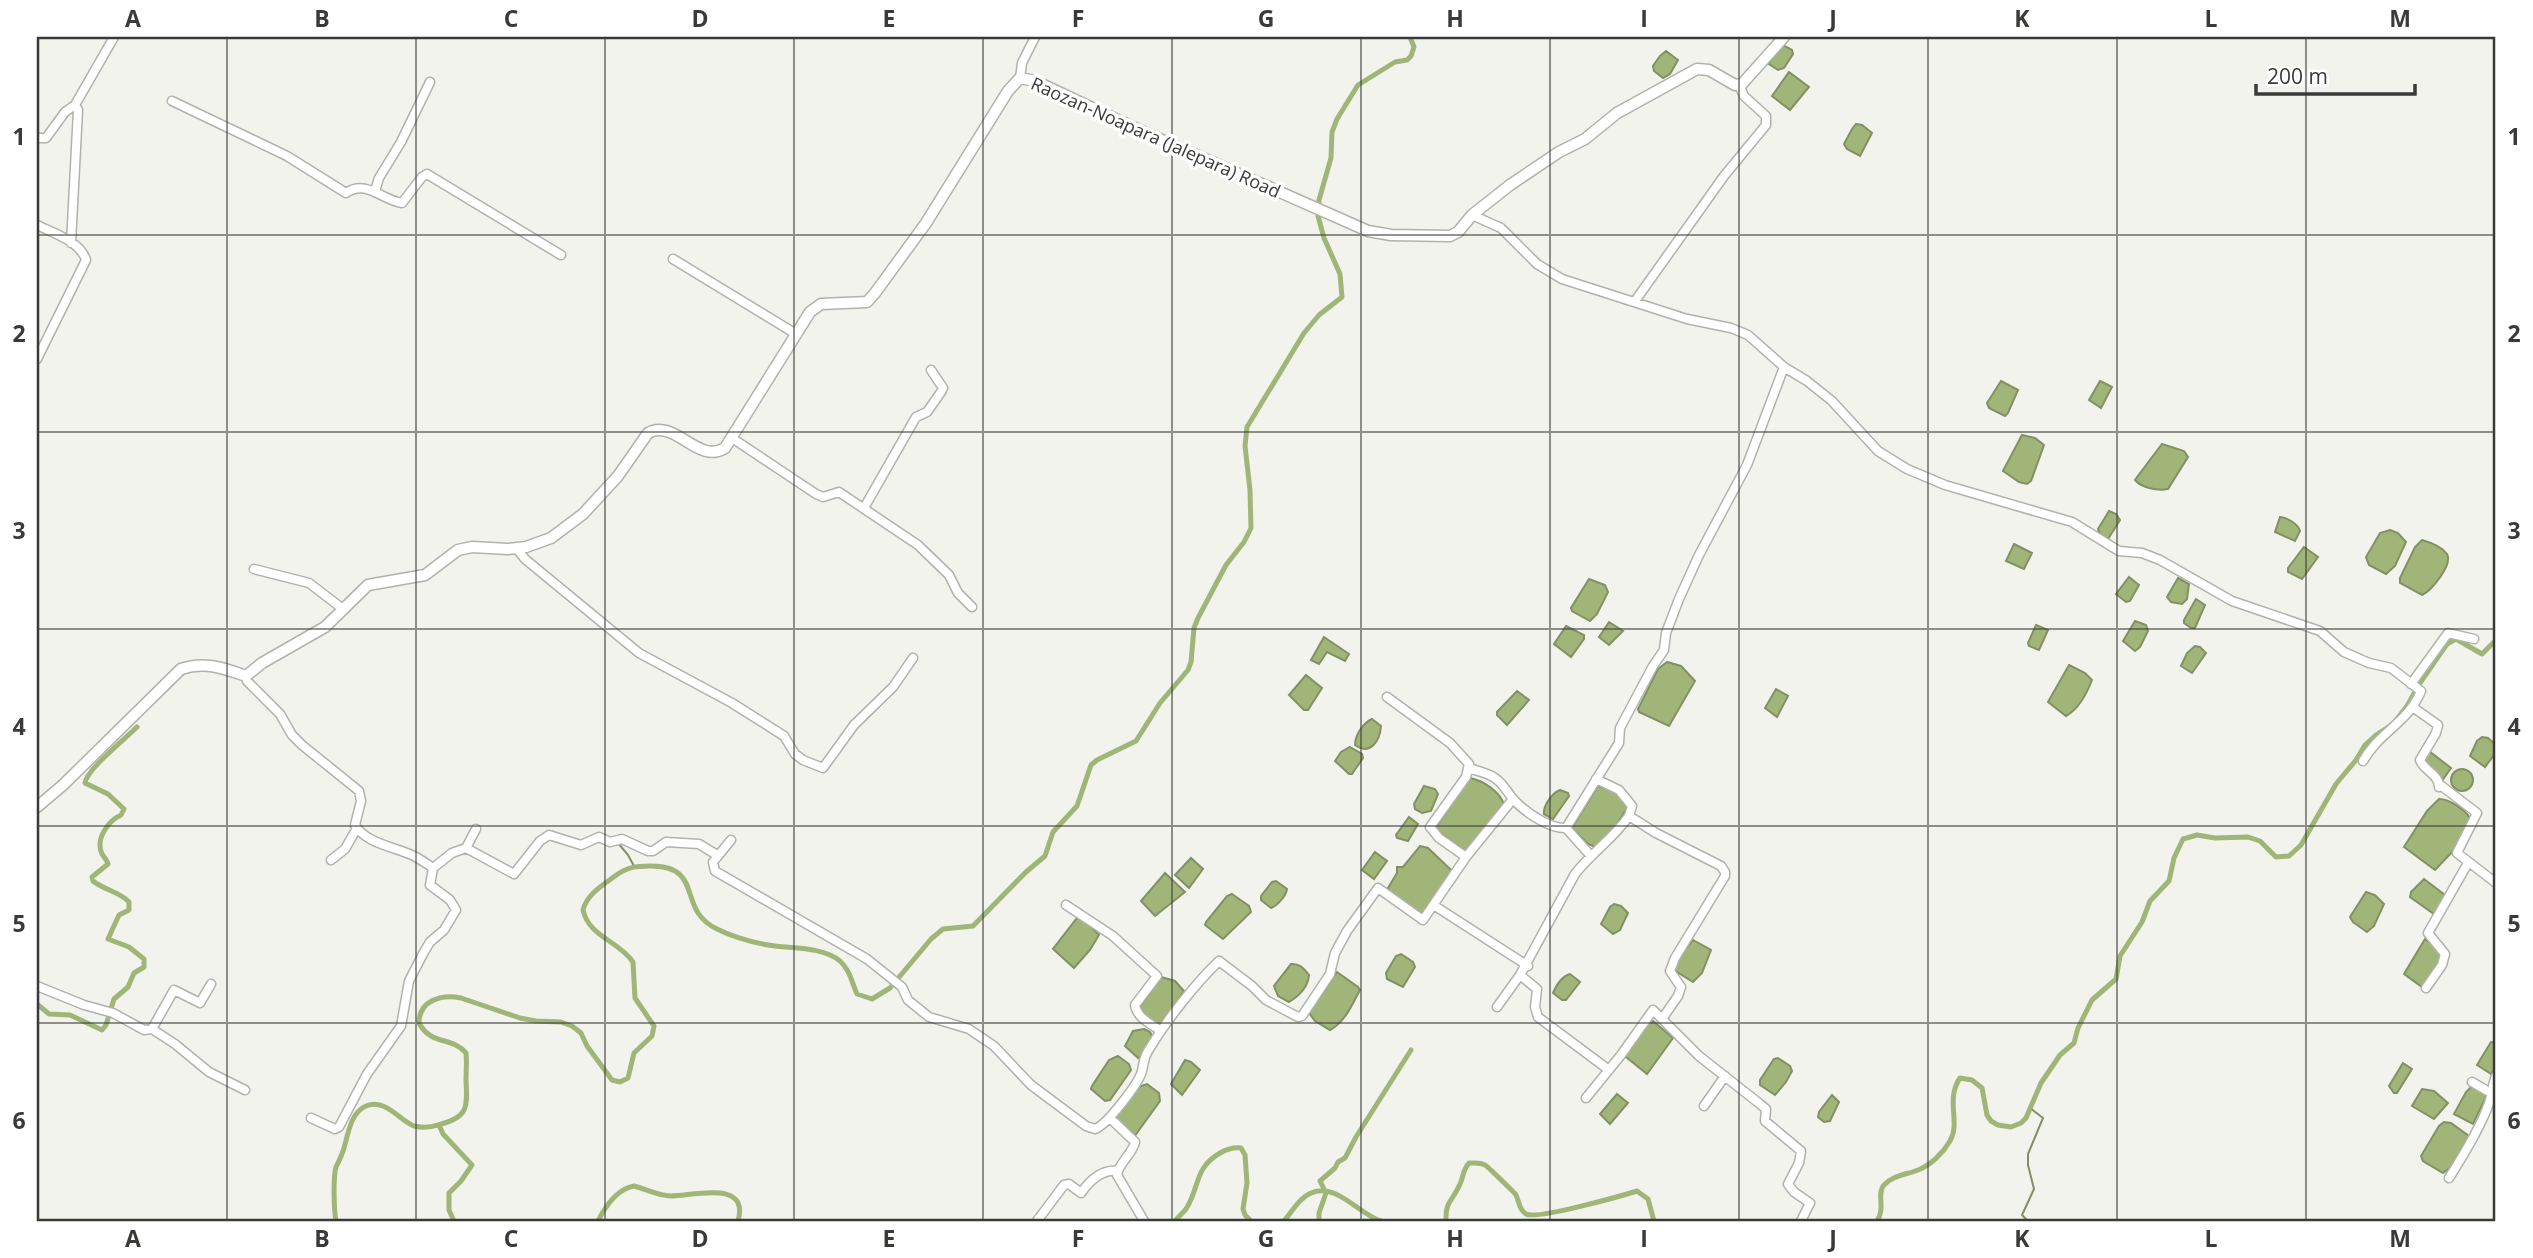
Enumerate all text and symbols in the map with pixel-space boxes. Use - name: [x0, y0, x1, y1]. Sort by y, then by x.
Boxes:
- text: A: [125, 2, 141, 34]
- text: B: [314, 2, 330, 34]
- text: C: [504, 2, 518, 34]
- text: D: [691, 2, 709, 34]
- text: E: [883, 2, 895, 34]
- text: F: [1072, 2, 1084, 34]
- text: G: [1258, 2, 1274, 34]
- text: H: [1446, 2, 1464, 34]
- text: I: [1640, 2, 1648, 34]
- text: J: [1827, 2, 1837, 34]
- text: K: [2014, 2, 2030, 34]
- text: L: [2205, 2, 2218, 34]
- text: M: [2389, 2, 2411, 34]
- scale bar: [2256, 52, 2416, 96]
- text: 200 m: [2267, 62, 2328, 90]
- street label: Raozan-Noapara (Jalepara) Road: [1027, 71, 1285, 203]
- text: 1: [12, 120, 26, 152]
- text: 1: [2507, 120, 2521, 152]
- text: 2: [12, 317, 26, 349]
- text: 2: [2507, 317, 2521, 349]
- text: 3: [12, 514, 26, 546]
- text: 3: [2507, 514, 2521, 546]
- text: 4: [12, 710, 26, 742]
- text: 4: [2507, 710, 2521, 742]
- text: 5: [12, 907, 26, 939]
- text: 5: [2507, 907, 2521, 939]
- text: 6: [12, 1104, 26, 1136]
- text: 6: [2507, 1104, 2521, 1136]
- text: A: [125, 1222, 141, 1254]
- text: B: [314, 1222, 330, 1254]
- text: C: [504, 1222, 518, 1254]
- text: D: [691, 1222, 709, 1254]
- text: E: [883, 1222, 895, 1254]
- text: F: [1072, 1222, 1084, 1254]
- text: G: [1258, 1222, 1274, 1254]
- text: H: [1446, 1222, 1464, 1254]
- text: I: [1640, 1222, 1648, 1254]
- text: J: [1827, 1222, 1837, 1254]
- text: K: [2014, 1222, 2030, 1254]
- text: L: [2205, 1222, 2218, 1254]
- text: M: [2389, 1222, 2411, 1254]

